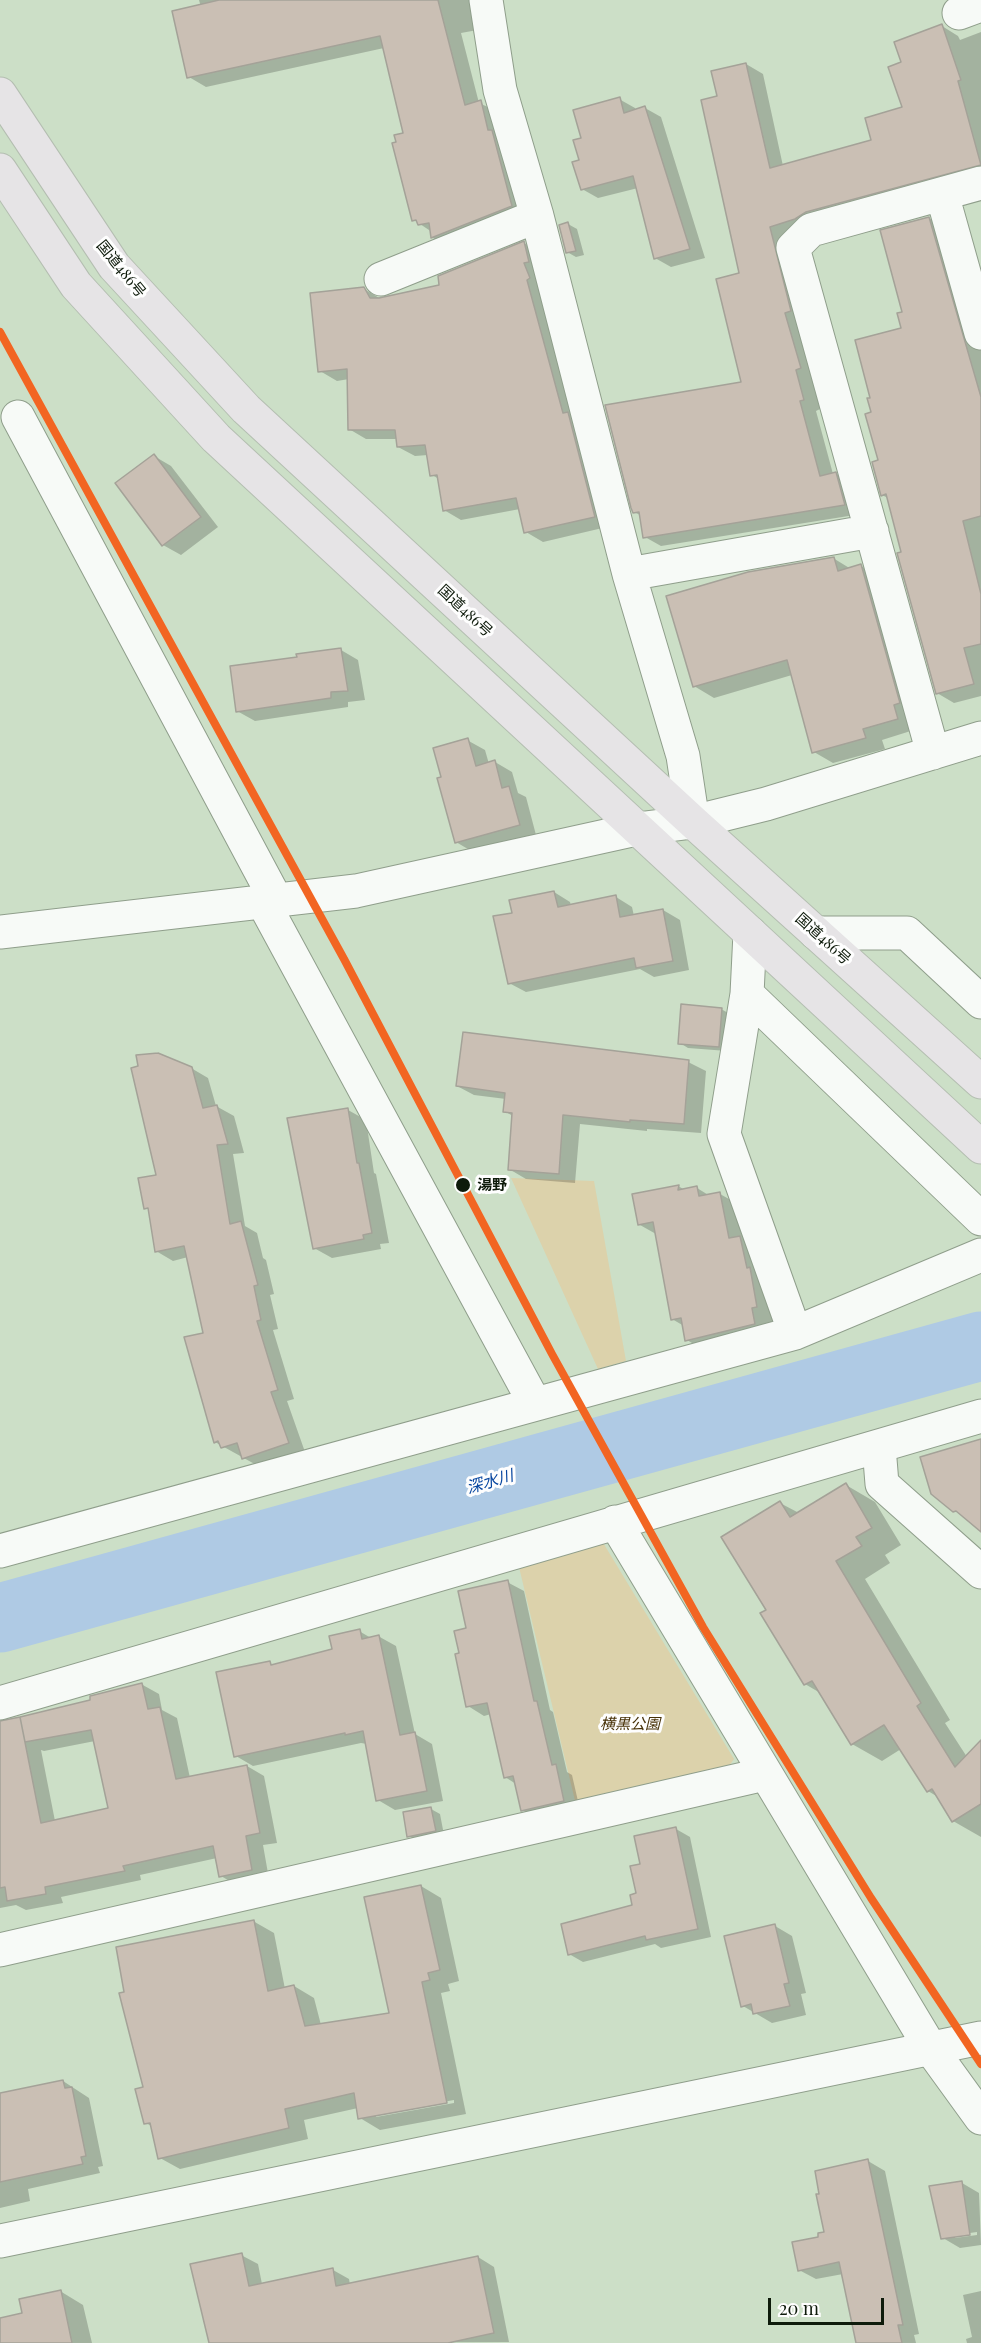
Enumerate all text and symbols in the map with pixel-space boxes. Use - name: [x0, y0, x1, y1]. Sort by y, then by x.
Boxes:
- street label: 国道486号: [93, 237, 149, 301]
- street label: 国道486号: [434, 581, 496, 641]
- street label: 国道486号: [792, 910, 854, 968]
- marker: 湯野: [454, 1176, 472, 1194]
- place label: 湯野: [477, 1176, 507, 1194]
- water label: 深水川: [464, 1466, 516, 1498]
- park label: 横黒公園: [600, 1715, 660, 1733]
- scale bar: [771, 2286, 886, 2324]
- text: 20 m: [779, 2296, 819, 2320]

